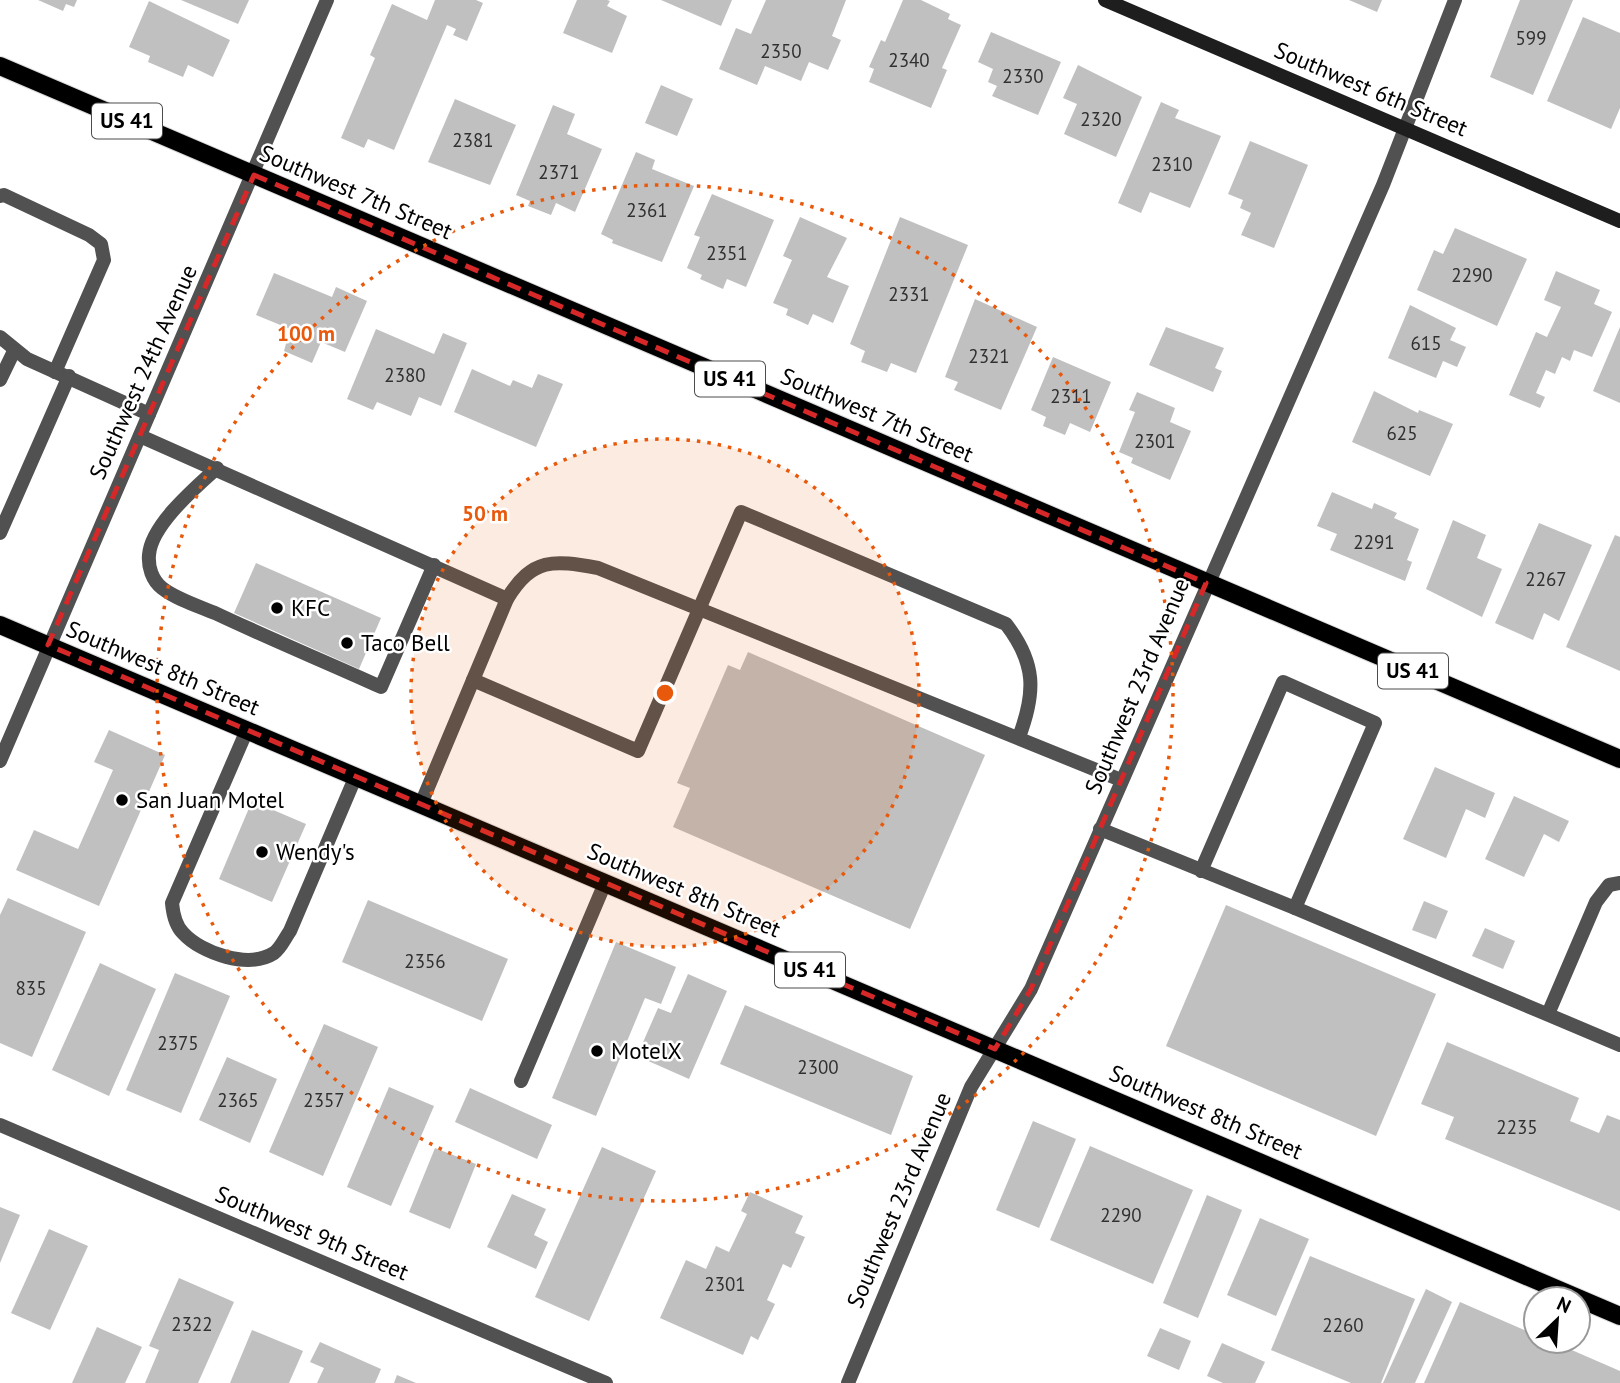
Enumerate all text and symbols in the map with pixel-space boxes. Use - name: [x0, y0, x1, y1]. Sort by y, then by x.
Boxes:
- house number: 599: [1515, 26, 1547, 50]
- street label: Southwest 6th Street: [1270, 35, 1472, 142]
- house number: 2350: [760, 39, 802, 63]
- house number: 2340: [888, 48, 930, 72]
- house number: 2330: [1002, 64, 1044, 88]
- road number: US 41: [92, 104, 162, 138]
- house number: 2320: [1080, 107, 1122, 131]
- house number: 2381: [452, 128, 494, 152]
- street label: Southwest 7th Street: [255, 138, 457, 245]
- house number: 2310: [1151, 152, 1193, 176]
- house number: 2371: [538, 160, 580, 184]
- house number: 2361: [626, 198, 668, 222]
- house number: 2351: [706, 241, 748, 265]
- street label: Southwest 24th Avenue: [82, 260, 203, 484]
- house number: 2290: [1451, 263, 1493, 287]
- house number: 2331: [888, 282, 930, 306]
- text: 100 m: [277, 320, 335, 347]
- house number: 615: [1410, 331, 1442, 355]
- house number: 2321: [968, 344, 1010, 368]
- street label: Southwest 7th Street: [776, 361, 978, 468]
- road number: US 41: [695, 362, 765, 396]
- house number: 2380: [384, 363, 426, 387]
- house number: 2311: [1050, 384, 1092, 408]
- house number: 625: [1386, 421, 1418, 445]
- house number: 2301: [1134, 429, 1176, 453]
- text: 50 m: [462, 500, 508, 527]
- house number: 2291: [1353, 530, 1395, 554]
- house number: 2267: [1525, 567, 1567, 591]
- street label: Southwest 23rd Avenue: [1078, 573, 1195, 798]
- place label: KFC: [291, 593, 330, 622]
- marker: KFC: [269, 600, 285, 616]
- street label: Southwest 8th Street: [62, 614, 264, 721]
- place label: Taco Bell: [361, 628, 450, 657]
- marker: Taco Bell: [339, 635, 355, 651]
- road number: US 41: [1378, 654, 1448, 688]
- centre of rings: [653, 681, 677, 705]
- place label: San Juan Motel: [136, 785, 284, 814]
- marker: San Juan Motel: [114, 792, 130, 808]
- street label: Southwest 8th Street: [583, 836, 785, 943]
- place label: Wendy's: [276, 837, 355, 866]
- marker: Wendy's: [254, 844, 270, 860]
- house number: 2356: [404, 949, 446, 973]
- road number: US 41: [775, 953, 845, 988]
- house number: 835: [15, 976, 47, 1000]
- house number: 2375: [157, 1031, 199, 1055]
- place label: MotelX: [611, 1036, 682, 1065]
- marker: MotelX: [589, 1043, 605, 1059]
- house number: 2300: [797, 1055, 839, 1079]
- street label: Southwest 8th Street: [1105, 1058, 1307, 1165]
- street label: Southwest 23rd Avenue: [840, 1087, 957, 1312]
- house number: 2365: [217, 1088, 259, 1112]
- house number: 2357: [303, 1088, 345, 1112]
- house number: 2235: [1496, 1115, 1538, 1139]
- street label: Southwest 9th Street: [211, 1179, 413, 1286]
- house number: 2290: [1100, 1203, 1142, 1227]
- house number: 2301: [704, 1272, 746, 1296]
- north arrow: [1522, 1285, 1592, 1355]
- text: N: [1553, 1291, 1575, 1318]
- house number: 2322: [171, 1312, 213, 1336]
- house number: 2260: [1322, 1313, 1364, 1337]

